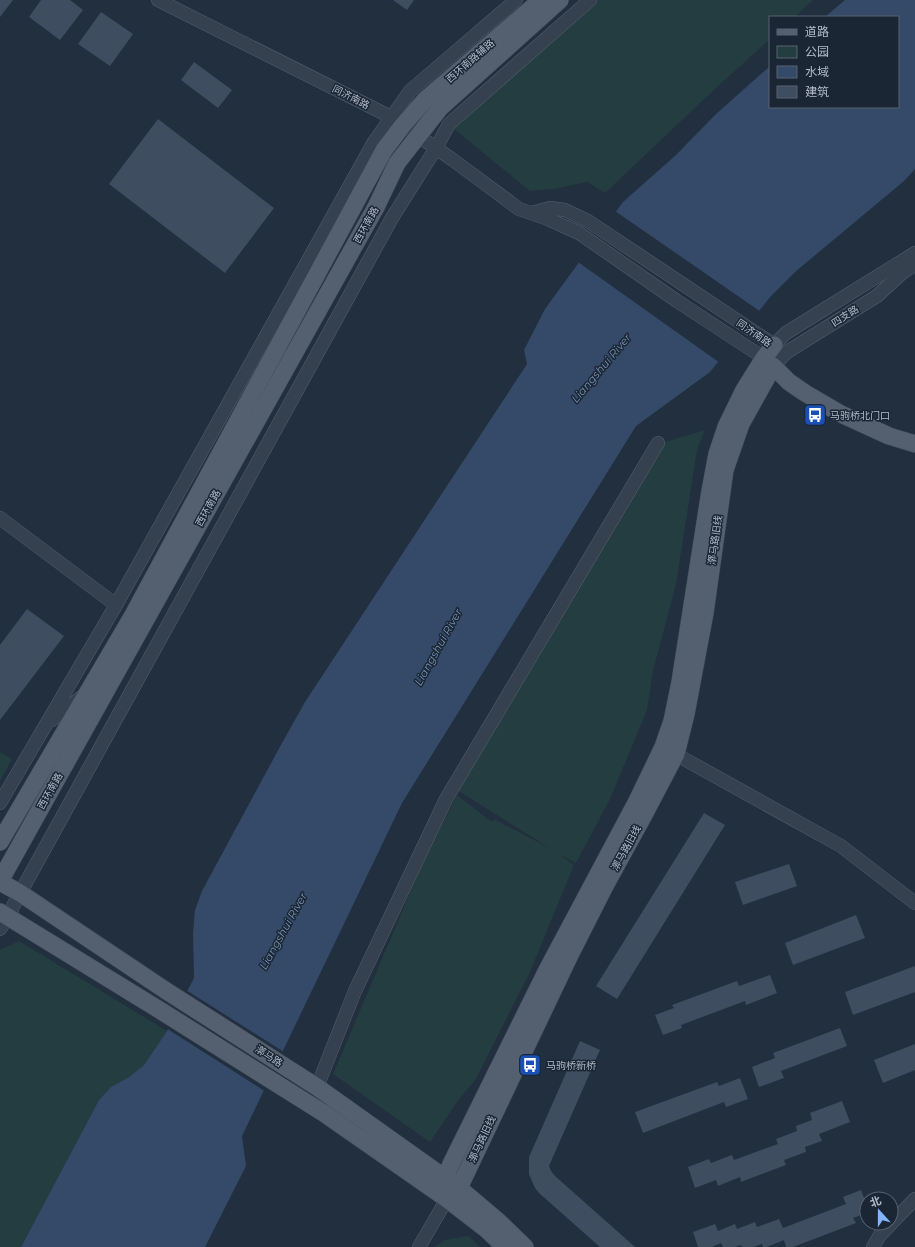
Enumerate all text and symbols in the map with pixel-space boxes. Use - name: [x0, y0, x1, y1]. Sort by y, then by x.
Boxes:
- legend: [769, 16, 899, 108]
- text: 道路: [805, 24, 829, 39]
- street label: 西环南路辅路: [443, 36, 497, 86]
- text: 公园: [805, 44, 829, 59]
- text: 水域: [805, 64, 829, 79]
- street label: 同济南路: [330, 82, 372, 112]
- text: 建筑: [805, 84, 829, 99]
- street label: 西环南路: [351, 204, 381, 246]
- street label: 四支路: [829, 303, 861, 329]
- street label: 同济南路: [734, 316, 774, 350]
- water label: Liangshui River: [568, 330, 634, 405]
- bus stop icon: 马驹桥北门口: [802, 402, 828, 428]
- place label: 马驹桥北门口: [830, 409, 890, 422]
- street label: 西环南路: [193, 487, 223, 529]
- street label: 漷马路旧线: [705, 514, 725, 566]
- water label: Liangshui River: [411, 606, 465, 688]
- street label: 西环南路: [35, 770, 65, 812]
- street label: 漷马路旧线: [608, 823, 644, 873]
- water label: Liangshui River: [256, 890, 310, 972]
- street label: 漷马路: [253, 1042, 285, 1070]
- bus stop icon: 马驹桥新桥: [517, 1052, 543, 1078]
- place label: 马驹桥新桥: [546, 1059, 596, 1072]
- street label: 漷马路旧线: [466, 1114, 498, 1164]
- north arrow: [859, 1191, 899, 1231]
- text: 北: [868, 1193, 883, 1210]

